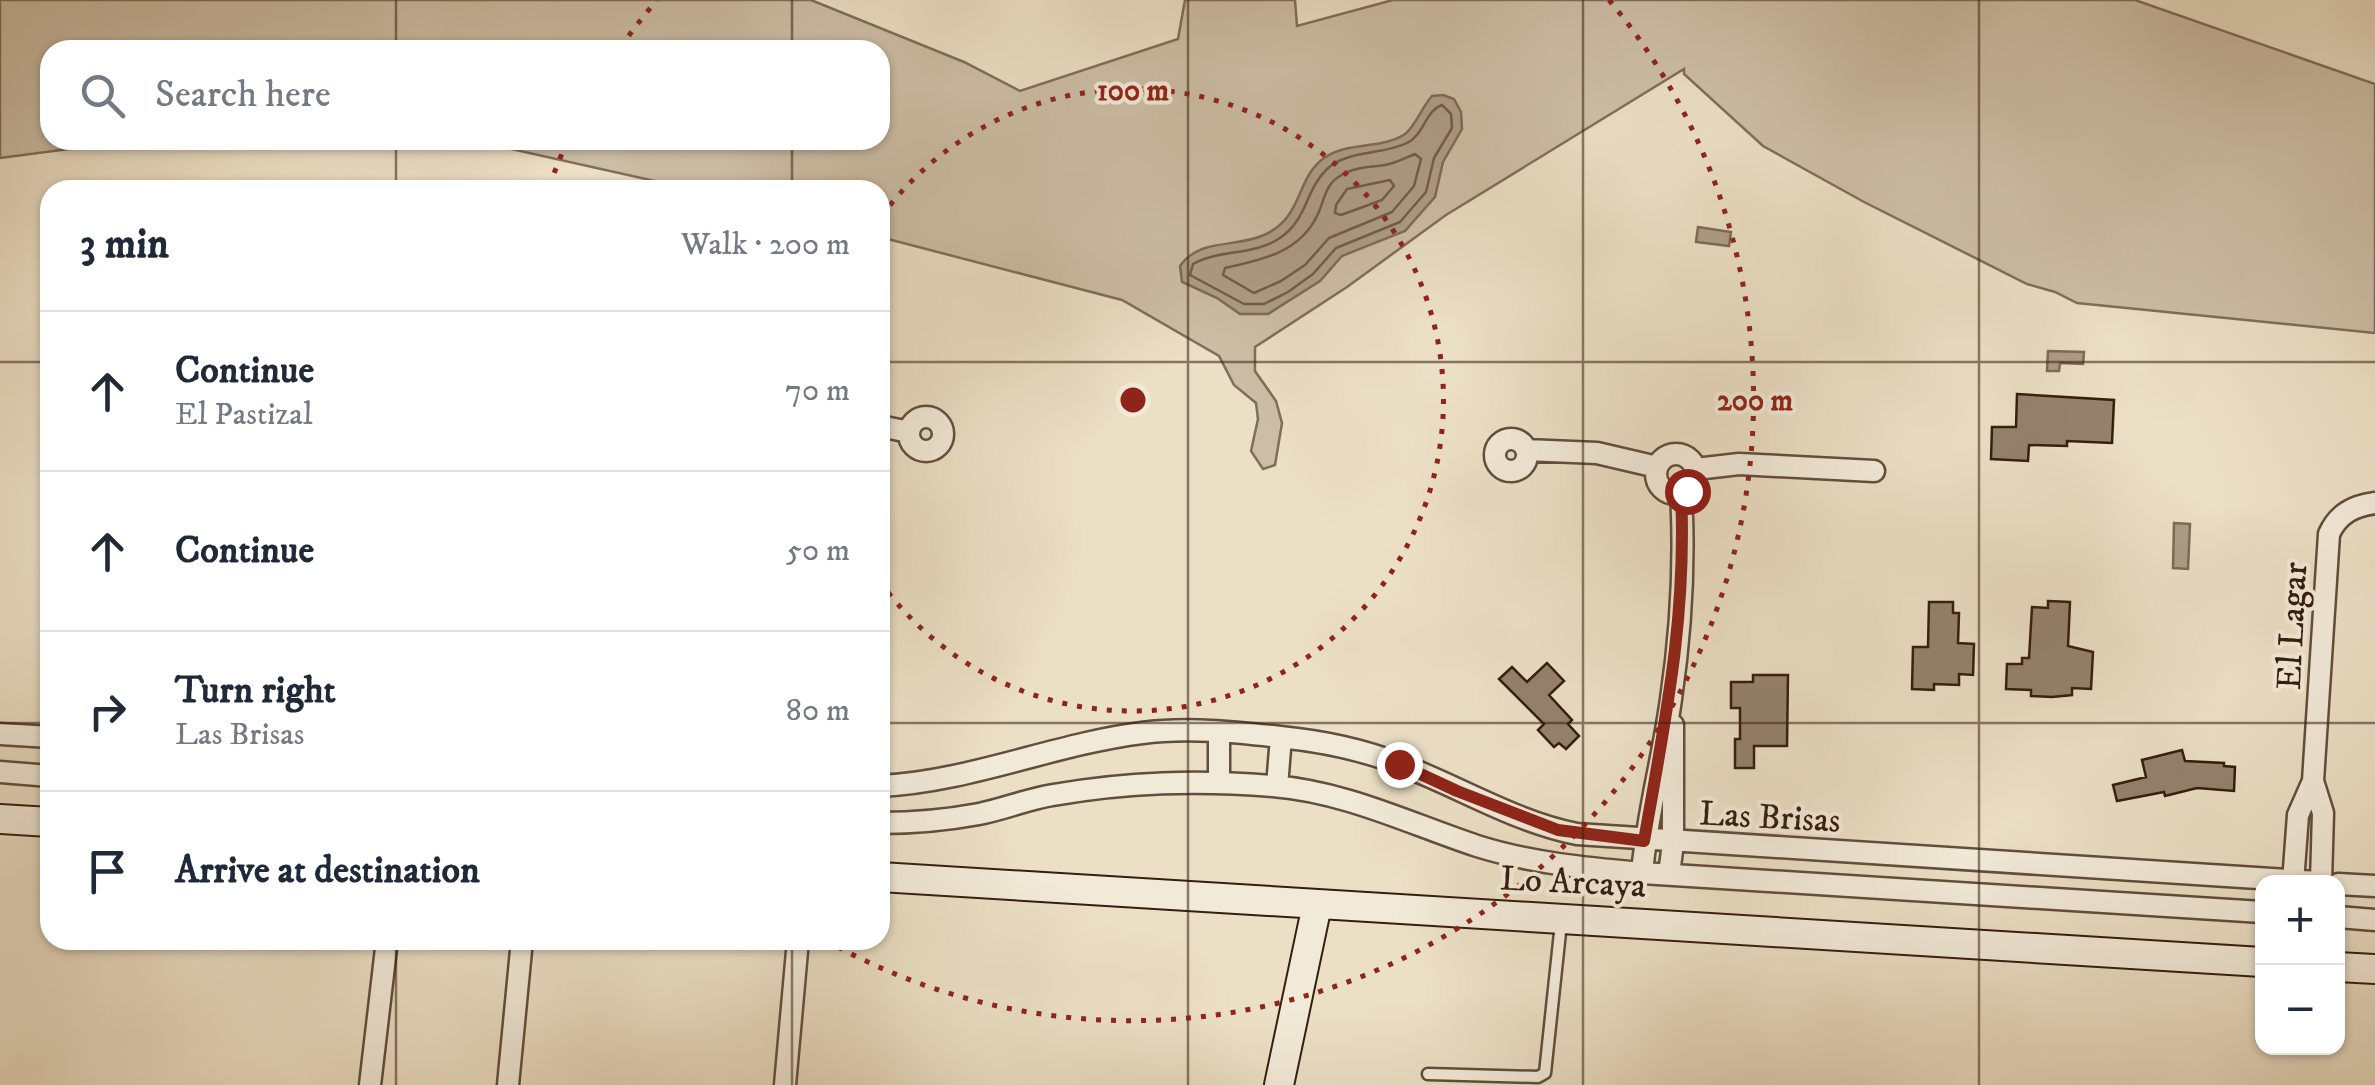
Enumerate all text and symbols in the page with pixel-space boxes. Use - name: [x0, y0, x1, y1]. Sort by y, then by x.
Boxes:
- search box: [40, 40, 890, 150]
- icon: search: [75, 68, 130, 123]
- text: Search here: [155, 71, 331, 119]
- text: 100 m: [1097, 73, 1170, 110]
- text: 3 min: [80, 219, 169, 271]
- text: Walk · 200 m: [681, 225, 850, 265]
- text: Continue: [175, 347, 314, 395]
- icon: ahead: [80, 364, 135, 419]
- text: 70 m: [785, 371, 850, 411]
- centre of rings: [1115, 382, 1151, 418]
- text: 200 m: [1717, 383, 1793, 420]
- text: El Pastizal: [175, 395, 313, 435]
- route start: [1665, 469, 1711, 515]
- icon: ahead: [80, 524, 135, 579]
- text: Continue: [175, 527, 314, 575]
- text: 50 m: [786, 531, 850, 571]
- street label: El Lagar: [2268, 561, 2318, 691]
- text: Turn right: [175, 667, 336, 715]
- icon: right: [80, 684, 135, 739]
- text: 80 m: [786, 691, 850, 731]
- text: Las Brisas: [175, 715, 304, 755]
- route end: [1377, 742, 1423, 788]
- street label: Las Brisas: [1698, 792, 1842, 844]
- icon: arrive: [80, 844, 135, 899]
- text: Arrive at destination: [175, 847, 480, 895]
- street label: Lo Arcaya: [1499, 857, 1647, 909]
- map controls: [2255, 875, 2345, 1055]
- button: +: [2255, 875, 2345, 965]
- button: −: [2255, 965, 2345, 1055]

